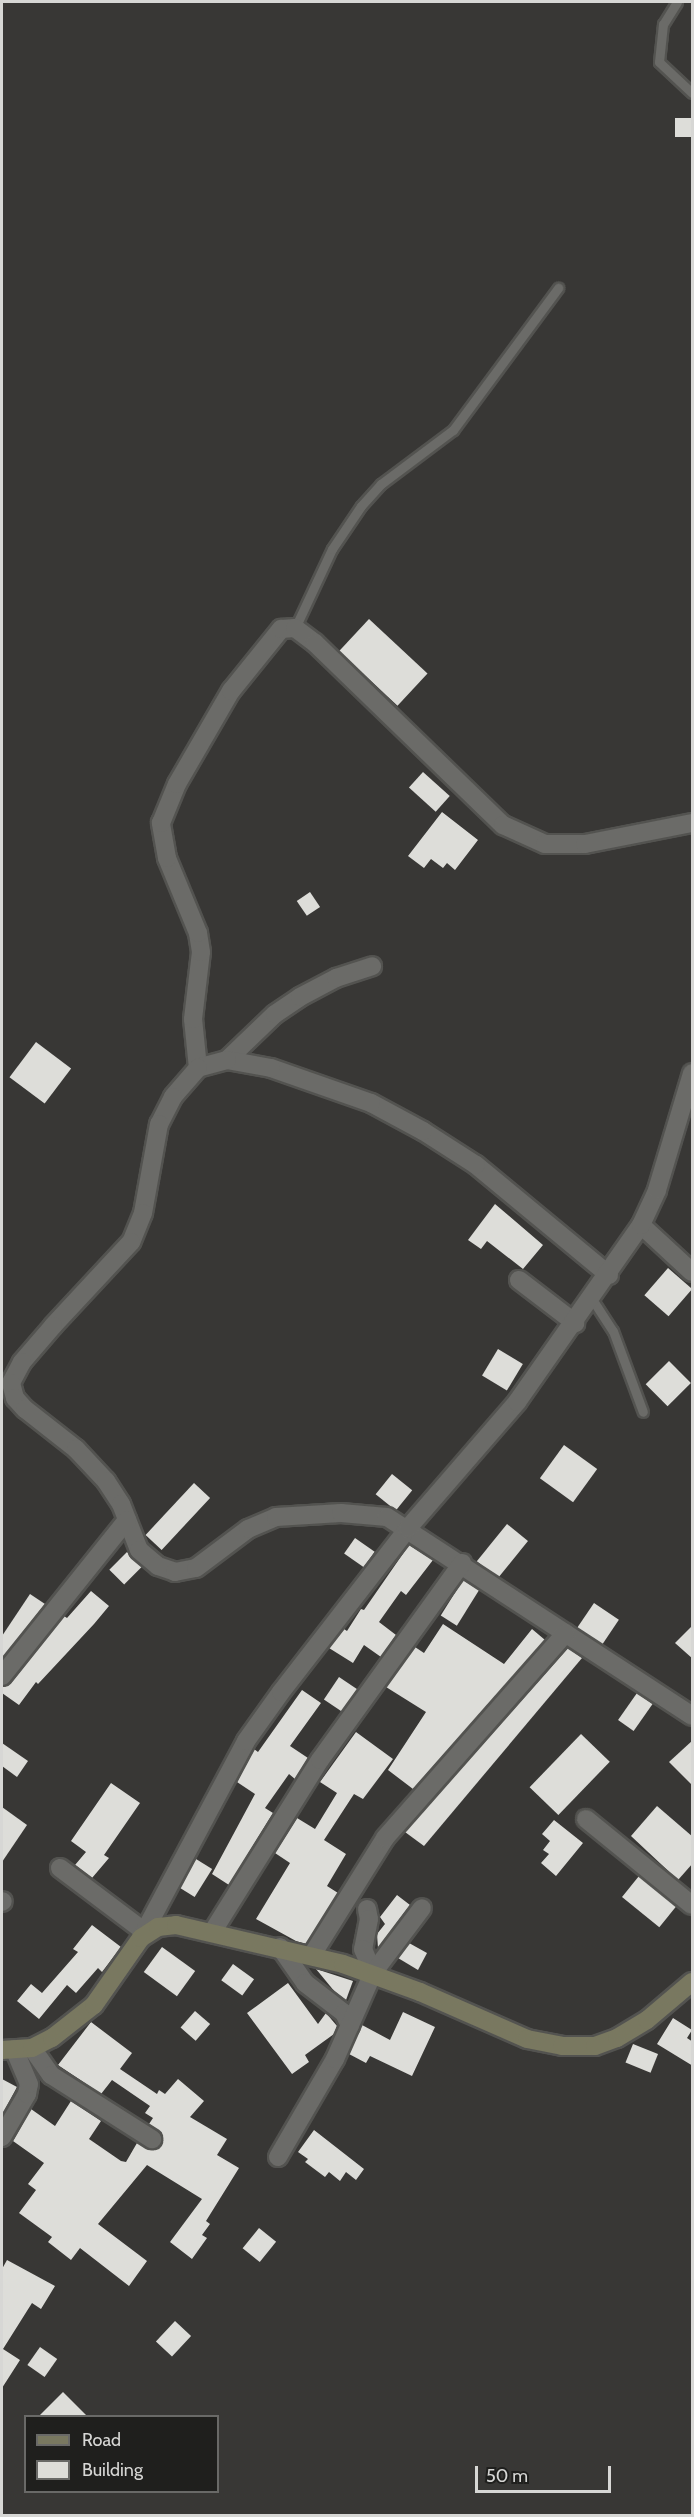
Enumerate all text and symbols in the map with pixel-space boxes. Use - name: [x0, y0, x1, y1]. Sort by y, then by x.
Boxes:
- legend: [24, 2415, 219, 2493]
- text: Road: [82, 2429, 121, 2451]
- scale bar: [478, 2454, 614, 2492]
- text: Building: [82, 2459, 143, 2481]
- text: 50 m: [486, 2465, 528, 2487]

